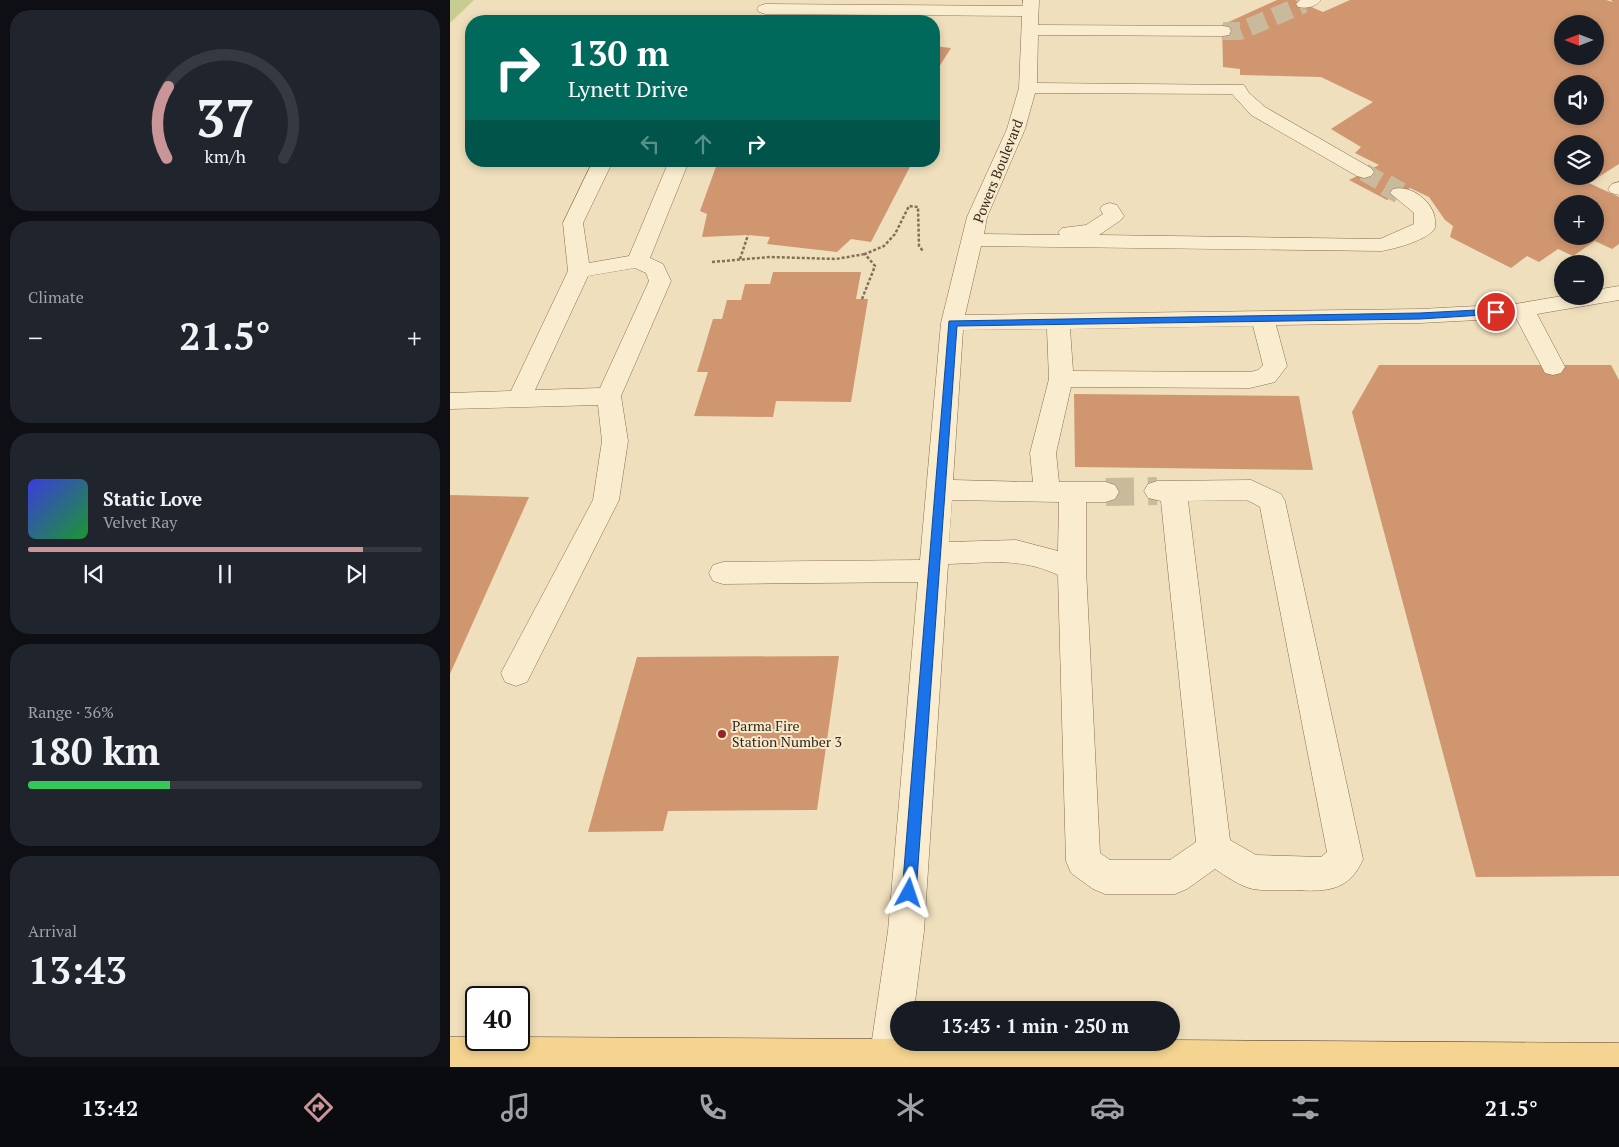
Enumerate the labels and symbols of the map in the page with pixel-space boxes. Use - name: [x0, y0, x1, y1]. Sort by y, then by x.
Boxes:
- north arrow: [1554, 15, 1604, 65]
- street label: Powers Boulevard: [968, 116, 1027, 225]
- pin: [1475, 291, 1517, 333]
- place label: Parma Fire Station Number 3: [732, 716, 842, 751]
- marker: Parma Fire Station Number 3: [716, 728, 728, 740]
- position arrow: [882, 866, 934, 918]
- speed limit sign: 40: [465, 986, 530, 1051]

